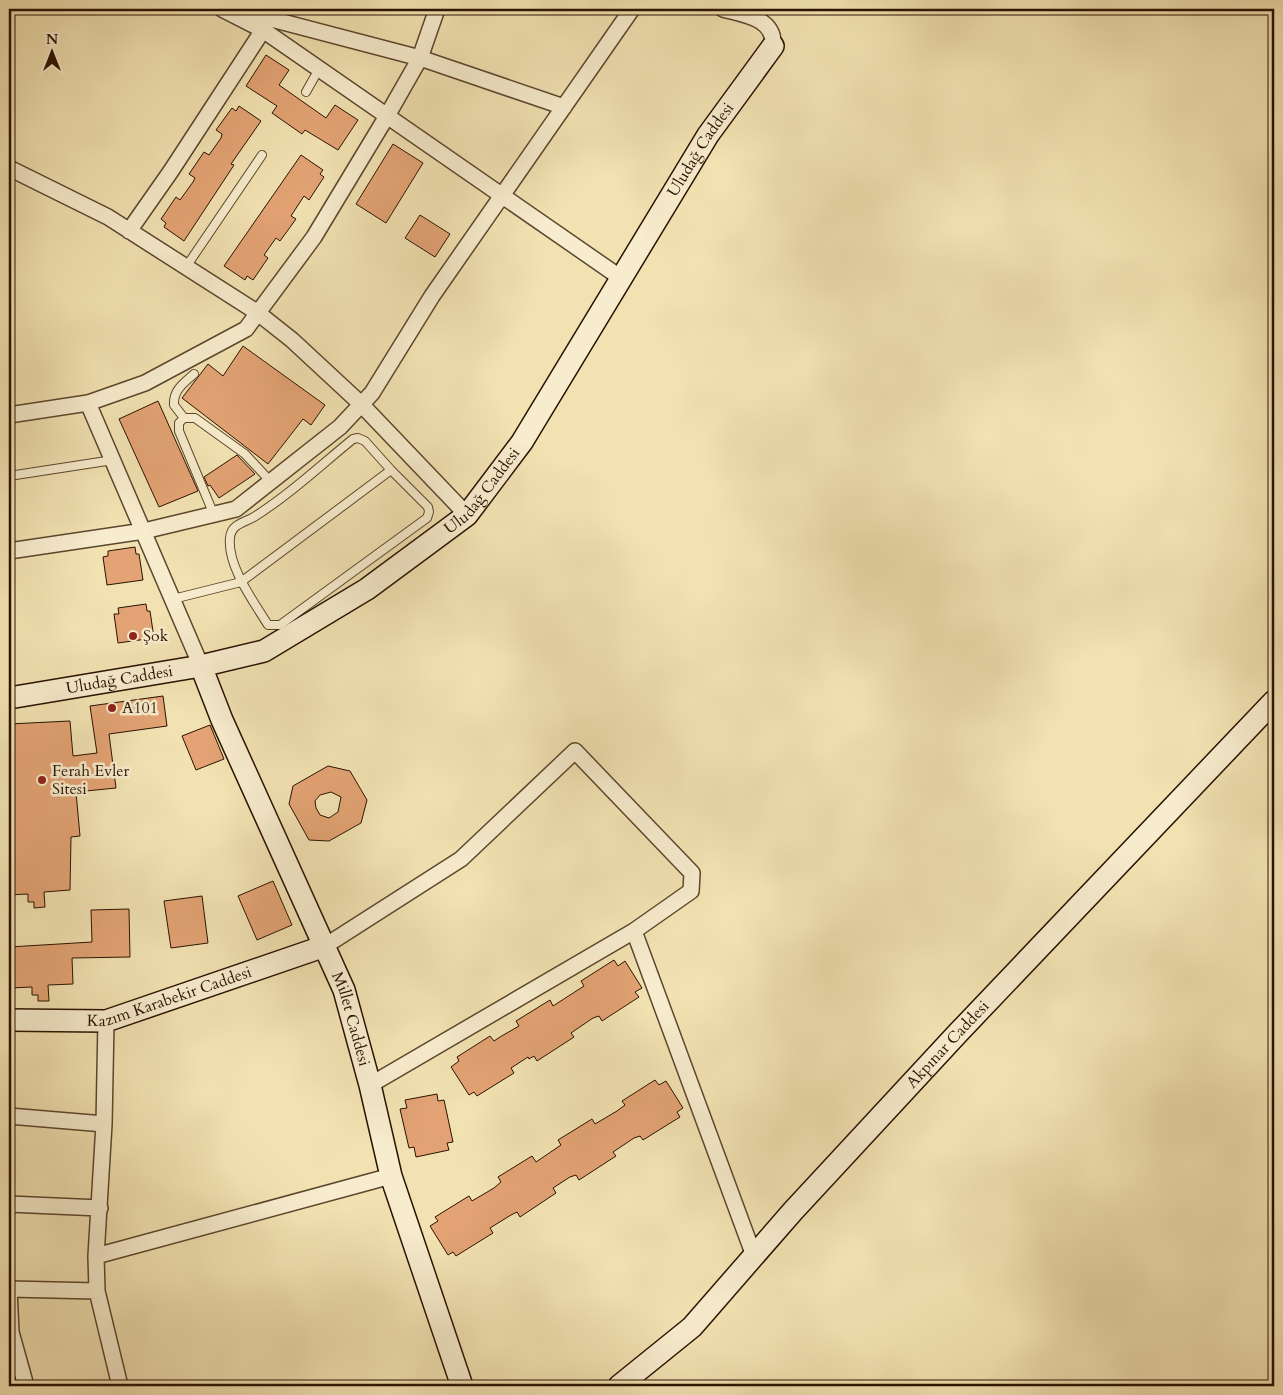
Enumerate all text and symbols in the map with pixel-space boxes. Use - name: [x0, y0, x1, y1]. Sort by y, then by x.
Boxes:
- north arrow: [28, 28, 78, 78]
- text: N: [46, 30, 58, 49]
- street label: Uludağ Caddesi: [662, 98, 739, 201]
- street label: Uludağ Caddesi: [440, 443, 525, 539]
- place label: Şok: [143, 625, 169, 647]
- marker: Şok: [127, 630, 139, 642]
- street label: Uludağ Caddesi: [64, 660, 175, 699]
- place label: A101: [122, 697, 158, 719]
- marker: A101: [106, 702, 118, 714]
- place label: Ferah Evler Sitesi: [52, 760, 130, 800]
- marker: Ferah Evler Sitesi: [36, 774, 48, 786]
- street label: Kazım Karabekir Caddesi: [87, 961, 255, 1032]
- street label: Millet Caddesi: [326, 968, 375, 1069]
- street label: Akpınar Caddesi: [901, 995, 994, 1093]

